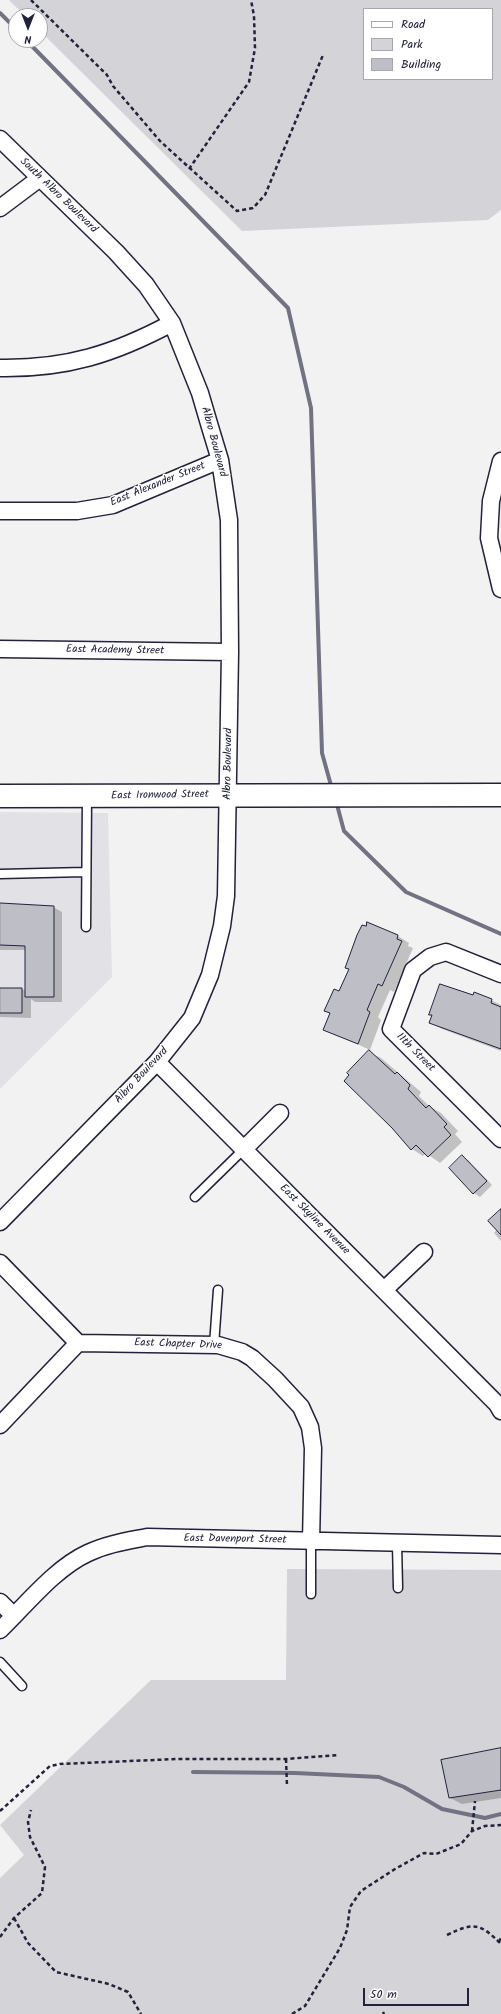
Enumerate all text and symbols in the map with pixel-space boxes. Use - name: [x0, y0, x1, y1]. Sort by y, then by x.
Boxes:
- north arrow: [8, 8, 48, 48]
- legend: [363, 8, 493, 80]
- text: Road: [401, 15, 425, 34]
- text: N: [25, 30, 31, 48]
- text: Park: [401, 35, 423, 54]
- text: Building: [401, 55, 441, 74]
- street label: South Albro Boulevard: [16, 156, 100, 236]
- street label: Albro Boulevard: [197, 405, 229, 479]
- street label: East Alexander Street: [109, 460, 207, 510]
- street label: East Academy Street: [66, 644, 164, 658]
- street label: Albro Boulevard: [222, 728, 236, 800]
- street label: East Ironwood Street: [111, 789, 209, 803]
- street label: 11th Street: [393, 1031, 437, 1075]
- street label: Albro Boulevard: [113, 1045, 171, 1107]
- street label: East Skyline Avenue: [276, 1182, 352, 1258]
- street label: East Chapter Drive: [134, 1337, 222, 1353]
- street label: East Davenport Street: [183, 1533, 287, 1547]
- scale bar: [365, 1980, 471, 2006]
- text: 50 m: [370, 1985, 397, 2004]

